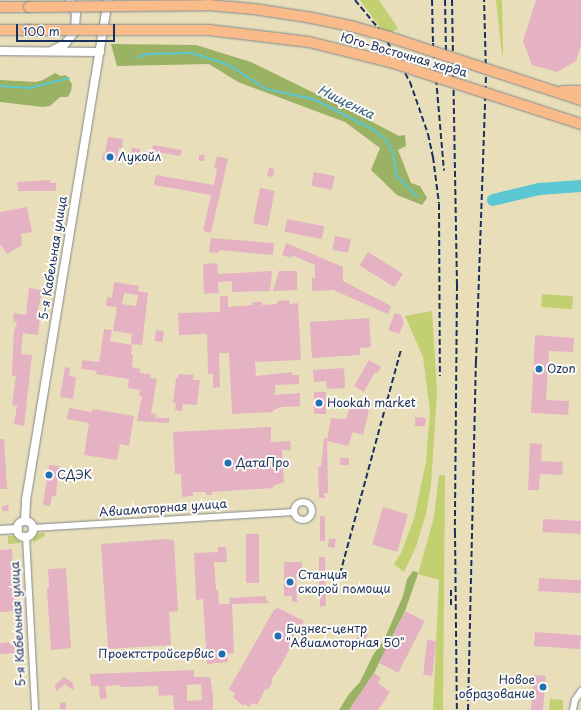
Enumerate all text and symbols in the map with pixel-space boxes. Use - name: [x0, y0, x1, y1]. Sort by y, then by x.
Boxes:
- scale bar: [18, 16, 117, 42]
- text: 100 m: [23, 22, 60, 40]
- street label: Юго-Восточная хорда: [339, 30, 469, 80]
- water label: Нищенка: [315, 82, 377, 122]
- place label: Лукойл: [118, 150, 161, 164]
- marker: Лукойл: [105, 152, 115, 162]
- street label: 5-я Кабельная улица: [36, 195, 70, 321]
- place label: Ozon: [547, 362, 576, 376]
- marker: Ozon: [534, 364, 544, 374]
- place label: Hookah market: [327, 396, 418, 410]
- marker: Hookah market: [314, 398, 324, 408]
- place label: ДатаПро: [236, 456, 289, 470]
- marker: ДатаПро: [223, 458, 233, 468]
- place label: СДЭК: [57, 468, 92, 482]
- marker: СДЭК: [44, 470, 54, 480]
- street label: Авиамоторная улица: [98, 496, 228, 520]
- street label: 5-я Кабельная улица: [8, 561, 28, 687]
- place label: Станция скорой помощи: [298, 568, 391, 596]
- marker: Станция скорой помощи: [285, 577, 295, 587]
- place label: Бизнес-центр "Авиамоторная 50": [286, 622, 405, 650]
- marker: Бизнес-центр "Авиамоторная 50": [273, 631, 283, 641]
- place label: Проектстройсервис: [98, 647, 214, 661]
- marker: Проектстройсервис: [217, 649, 227, 659]
- place label: Новое образование: [459, 673, 535, 701]
- marker: Новое образование: [538, 682, 548, 692]

